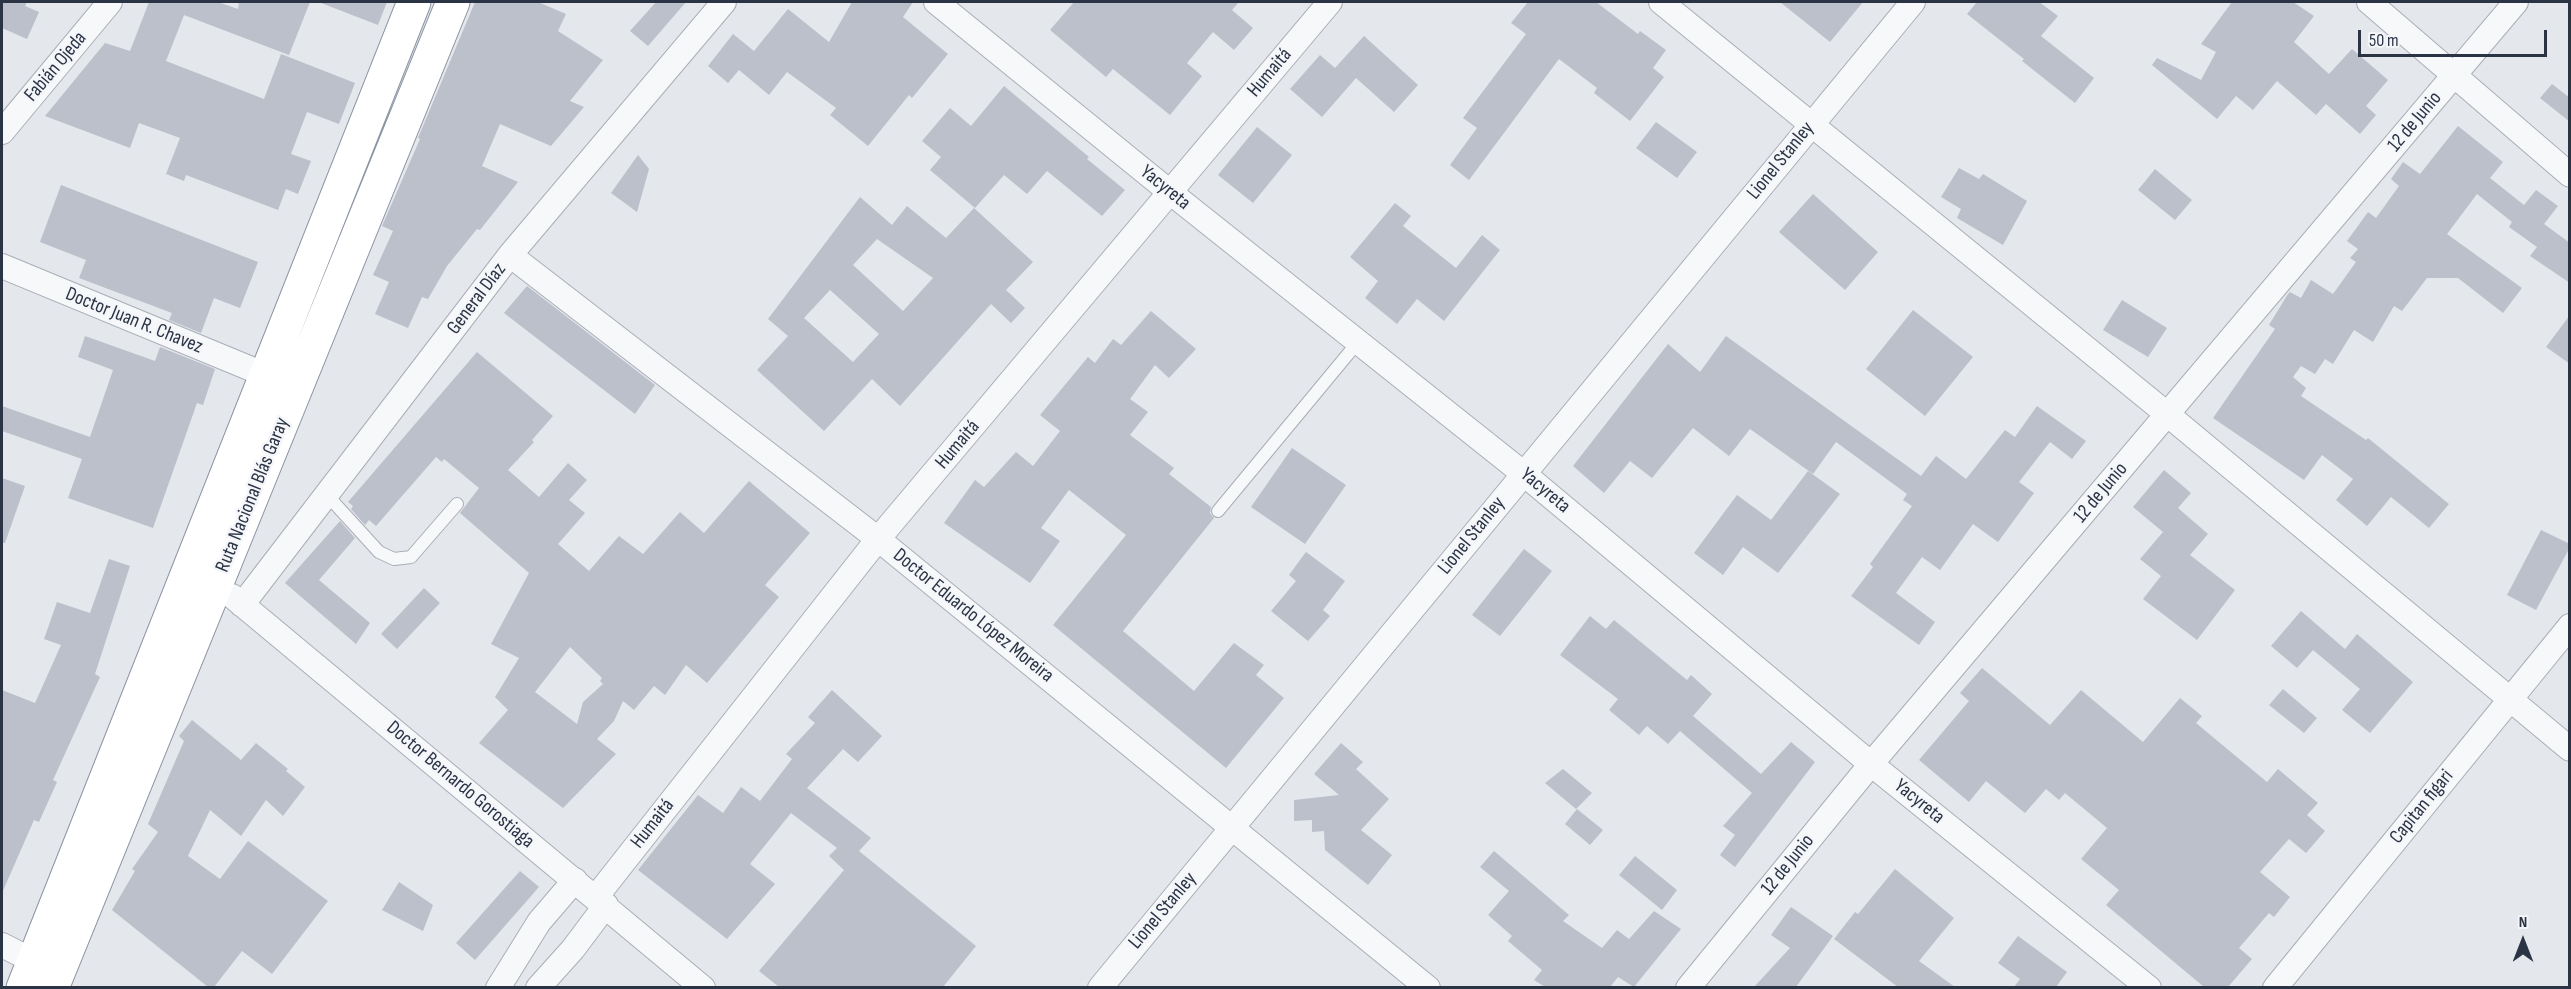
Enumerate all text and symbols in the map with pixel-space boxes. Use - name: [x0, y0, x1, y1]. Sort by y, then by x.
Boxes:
- scale bar: [2361, 18, 2550, 56]
- street label: Fabián Ojeda: [20, 27, 92, 107]
- text: 50 m: [2369, 30, 2399, 51]
- street label: Humaitá: [1243, 44, 1297, 102]
- street label: 12 de Junio: [2383, 87, 2447, 157]
- street label: Lionel Stanley: [1742, 117, 1820, 205]
- street label: Yacyreta: [1135, 160, 1195, 216]
- street label: General Díaz: [442, 259, 512, 339]
- street label: Doctor Juan R. Chavez: [62, 283, 206, 359]
- street label: Ruta Nacional Blás Garay: [211, 414, 295, 576]
- street label: Humaitá: [931, 416, 985, 474]
- street label: 12 de Junio: [2069, 458, 2133, 528]
- street label: Yacyreta: [1515, 463, 1575, 519]
- street label: Lionel Stanley: [1433, 492, 1511, 580]
- street label: Doctor Eduardo López Moreira: [888, 544, 1058, 688]
- street label: Doctor Bernardo Gorostiaga: [381, 716, 539, 854]
- street label: Capitan figari: [2385, 765, 2459, 849]
- street label: Yacyreta: [1889, 774, 1949, 830]
- street label: Humaitá: [626, 794, 680, 854]
- street label: 12 de Junio: [1756, 830, 1820, 900]
- street label: Lionel Stanley: [1124, 868, 1202, 954]
- north arrow: [2493, 911, 2553, 971]
- text: N: [2519, 913, 2527, 932]

